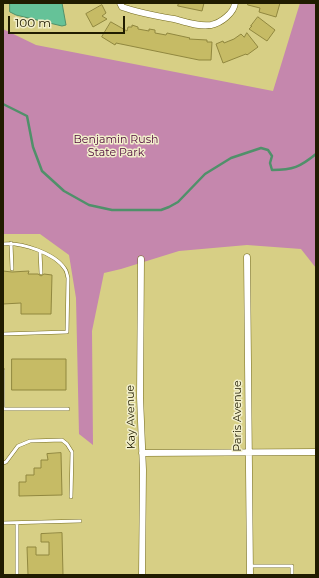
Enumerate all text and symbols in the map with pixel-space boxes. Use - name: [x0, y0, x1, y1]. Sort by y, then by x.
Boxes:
- scale bar: [10, 8, 127, 34]
- text: 100 m: [15, 15, 51, 30]
- park label: Benjamin Rush State Park: [74, 133, 158, 159]
- street label: Paris Avenue: [231, 380, 245, 452]
- street label: Kay Avenue: [124, 385, 138, 449]

